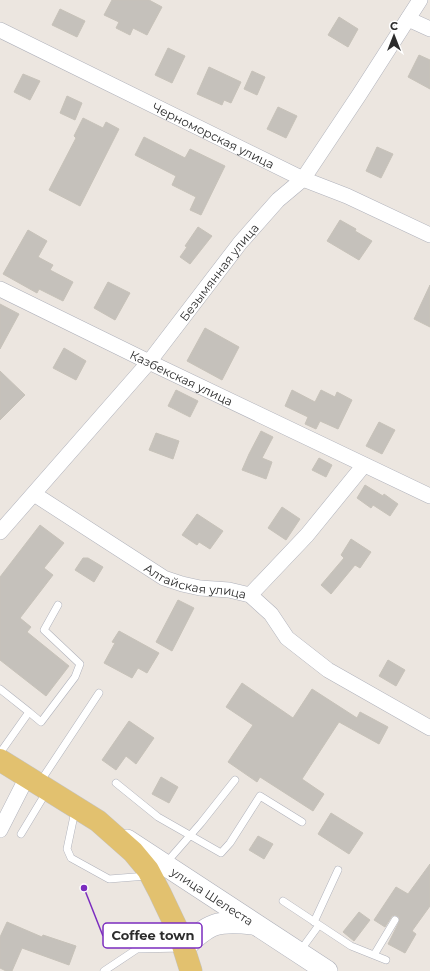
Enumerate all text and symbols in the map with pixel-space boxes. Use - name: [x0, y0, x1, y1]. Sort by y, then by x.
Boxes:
- north arrow: [374, 16, 414, 56]
- text: С: [390, 19, 398, 33]
- street label: Черноморская улица: [150, 99, 277, 171]
- street label: Безымянная улица: [176, 220, 262, 324]
- street label: Казбекская улица: [128, 346, 235, 408]
- street label: Алтайская улица: [142, 560, 248, 601]
- street label: улица Шелеста: [167, 863, 256, 928]
- callout: Coffee town: [103, 923, 202, 948]
- text: Coffee town: [112, 927, 194, 943]

